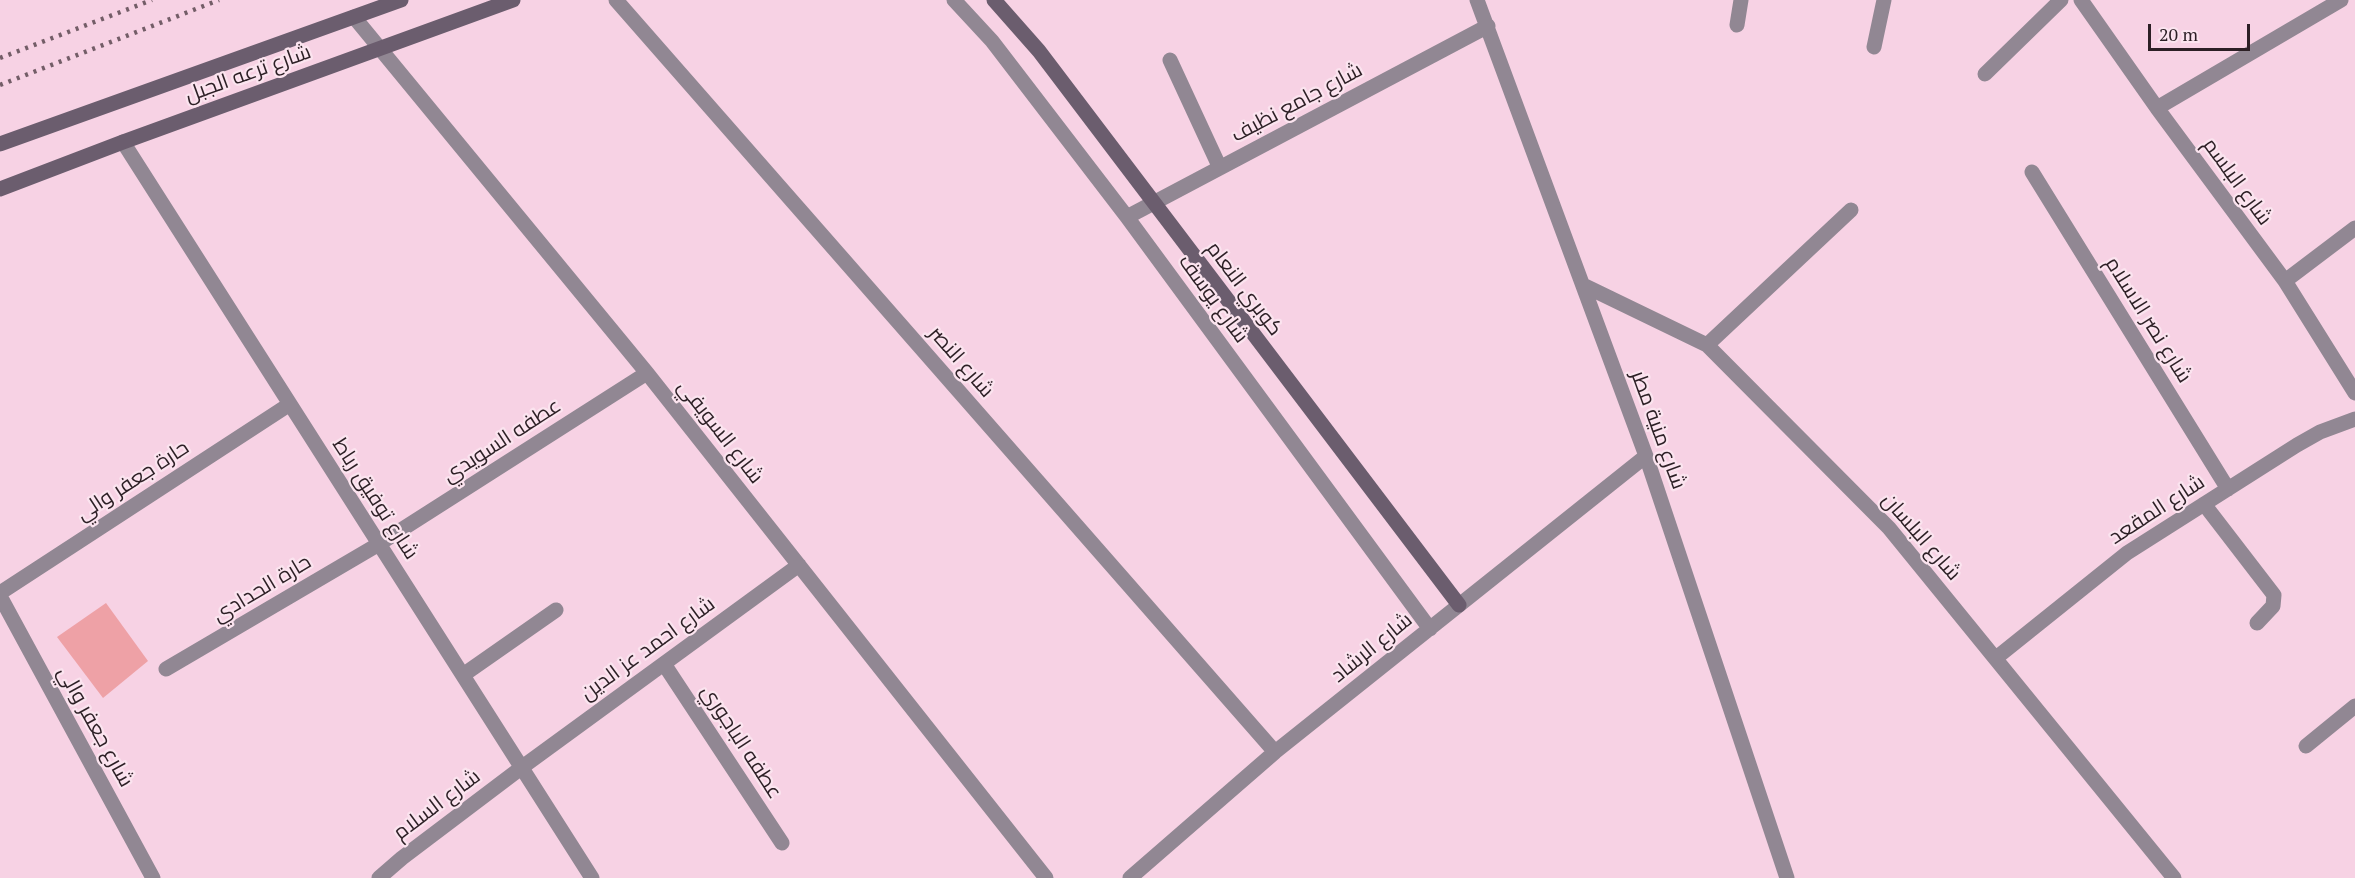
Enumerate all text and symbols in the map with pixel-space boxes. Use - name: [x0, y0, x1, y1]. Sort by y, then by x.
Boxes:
- scale bar: [2151, 12, 2253, 50]
- text: 20 m: [2159, 22, 2198, 46]
- street label: شارع ترعه الجبل: [182, 40, 314, 108]
- street label: شارع جامع نظيف: [1227, 58, 1367, 148]
- street label: شارع البلسم: [2197, 133, 2277, 231]
- street label: كوبري النعام: [1200, 237, 1288, 341]
- street label: شارع يوسف: [1173, 250, 1253, 348]
- street label: شارع نصر الاسلام: [2099, 252, 2197, 388]
- street label: شارع النصر: [923, 321, 999, 403]
- street label: شارع منية مطر: [1625, 367, 1691, 493]
- street label: شارع السويفي: [672, 375, 768, 489]
- street label: عطفه السويدي: [438, 393, 566, 489]
- street label: شارع توفيق رباط: [326, 434, 424, 564]
- street label: حارة جعفر والي: [72, 435, 194, 527]
- street label: شارع المقعد: [2104, 470, 2210, 550]
- street label: شارع البلسان: [1876, 488, 1966, 586]
- street label: حارة الحدادي: [208, 550, 316, 628]
- street label: شارع احمد عز الدين: [576, 592, 720, 706]
- street label: شارع الرشاد: [1326, 608, 1418, 688]
- street label: شارع جعفر والي: [51, 662, 139, 792]
- street label: عطفه الباجوري: [695, 680, 787, 804]
- street label: شارع السلام: [388, 764, 486, 846]

